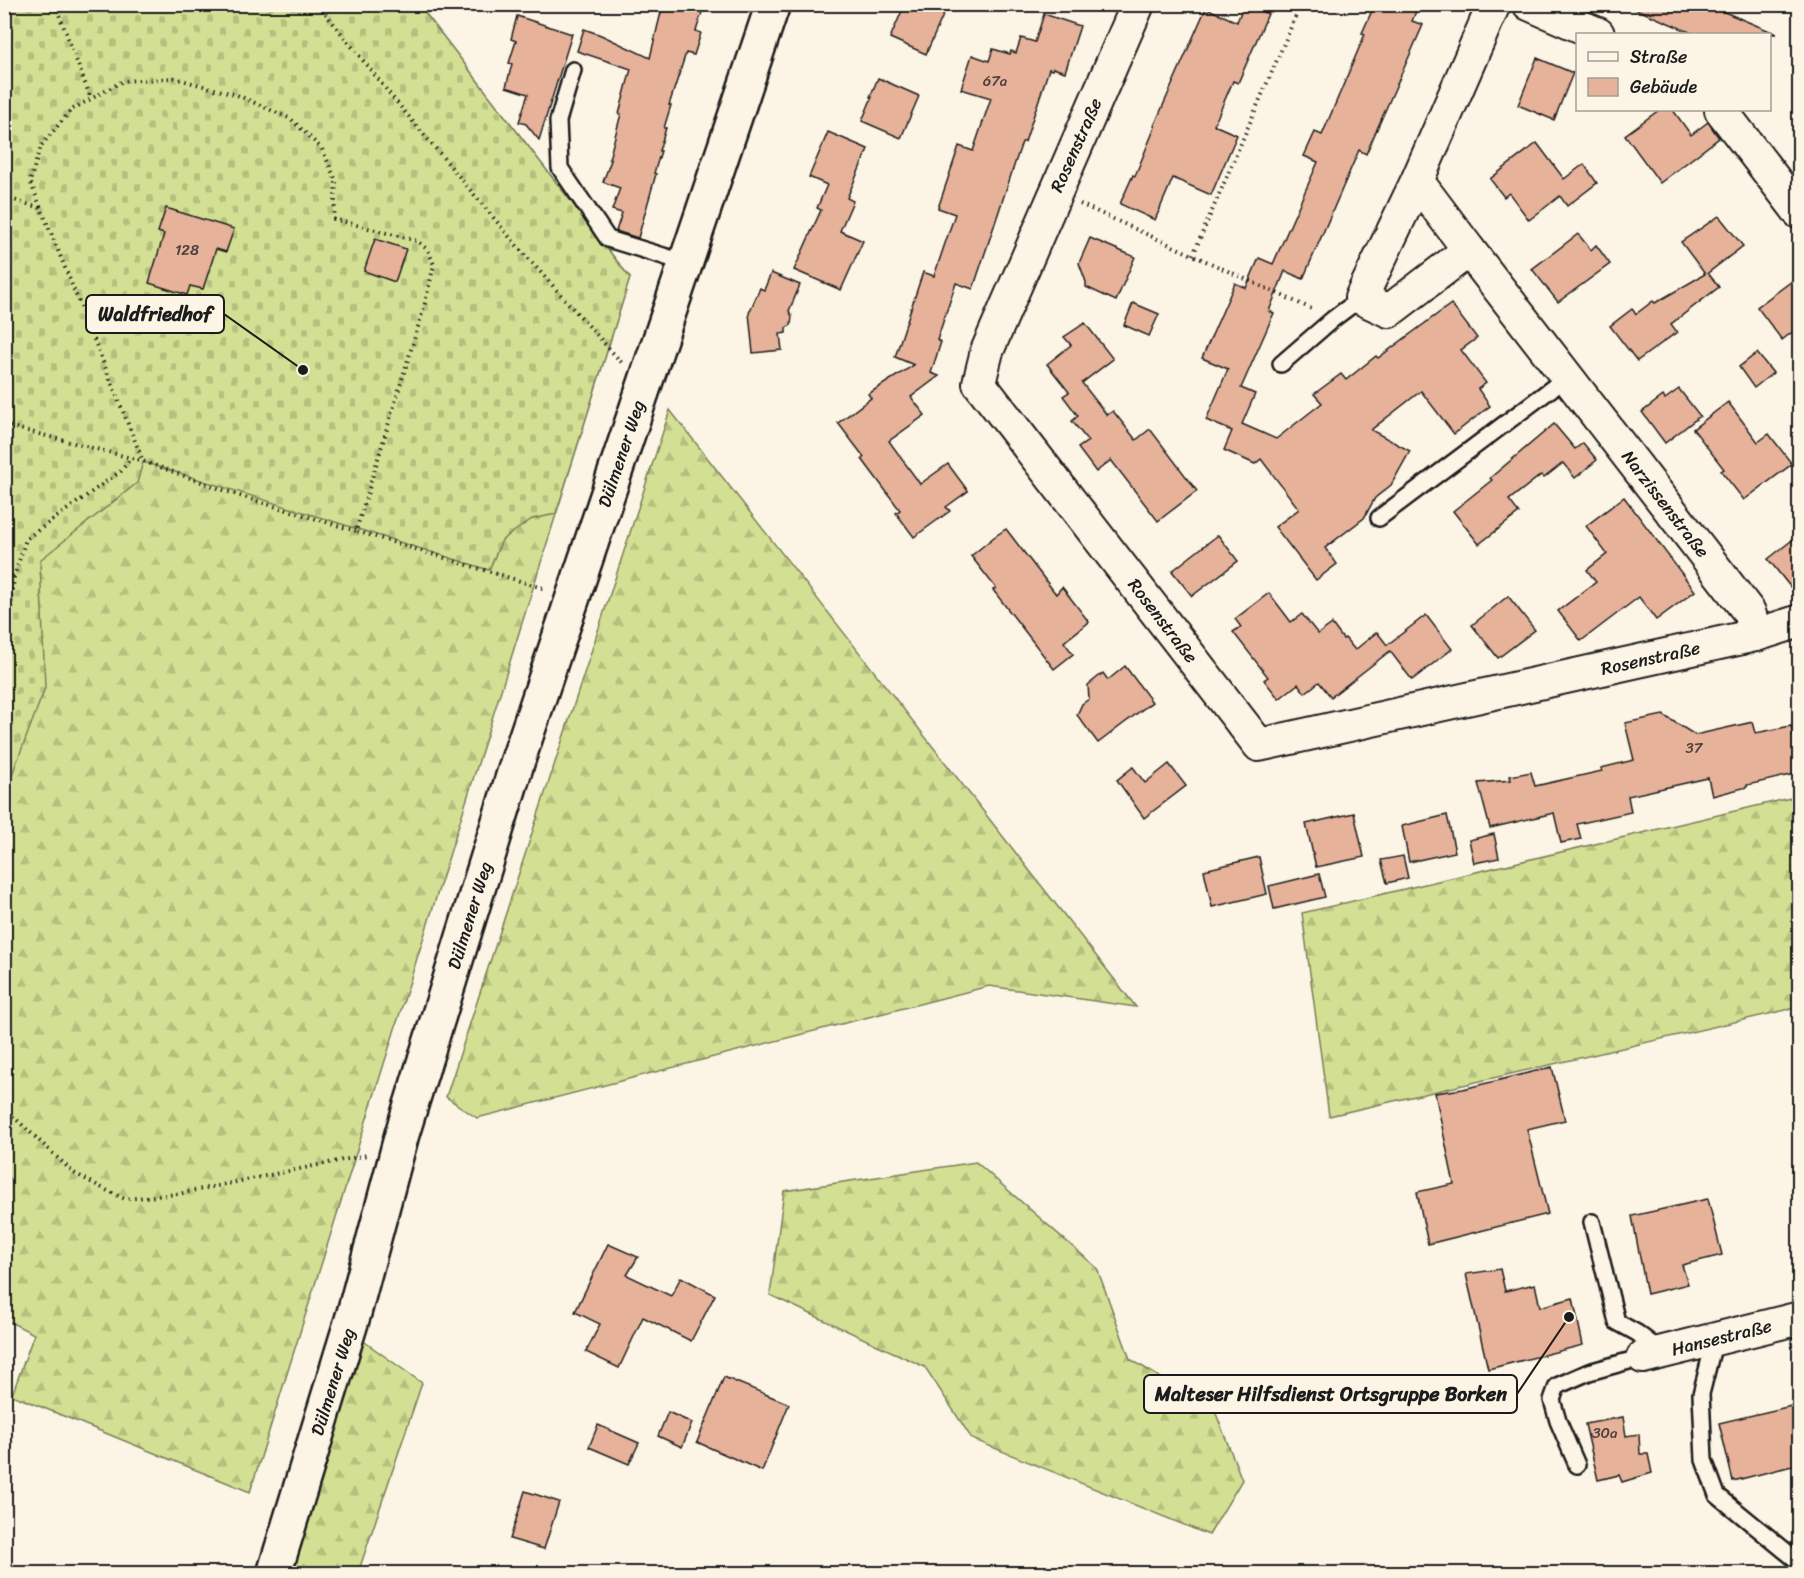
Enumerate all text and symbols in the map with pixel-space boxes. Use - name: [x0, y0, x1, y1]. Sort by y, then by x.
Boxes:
- legend: [1576, 33, 1771, 111]
- text: Straße: [1630, 41, 1687, 73]
- house number: 67a: [983, 68, 1008, 94]
- text: Gebäude: [1630, 71, 1698, 103]
- street label: Rosenstraße: [1041, 93, 1111, 197]
- house number: 128: [175, 237, 199, 263]
- callout: Waldfriedhof: [86, 295, 224, 333]
- text: Waldfriedhof: [98, 297, 215, 332]
- street label: Dülmener Weg: [588, 396, 654, 512]
- street label: Narzissenstraße: [1613, 443, 1718, 565]
- street label: Rosenstraße: [1119, 571, 1206, 670]
- street label: Rosenstraße: [1598, 632, 1703, 685]
- house number: 37: [1686, 735, 1704, 761]
- street label: Dülmener Weg: [438, 858, 502, 974]
- street label: Hansestraße: [1668, 1310, 1775, 1365]
- street label: Dülmener Weg: [301, 1324, 365, 1440]
- callout: Malteser Hilfsdienst Ortsgruppe Borken: [1144, 1375, 1517, 1413]
- text: Malteser Hilfsdienst Ortsgruppe Borken: [1154, 1377, 1507, 1412]
- house number: 30a: [1592, 1420, 1618, 1446]

